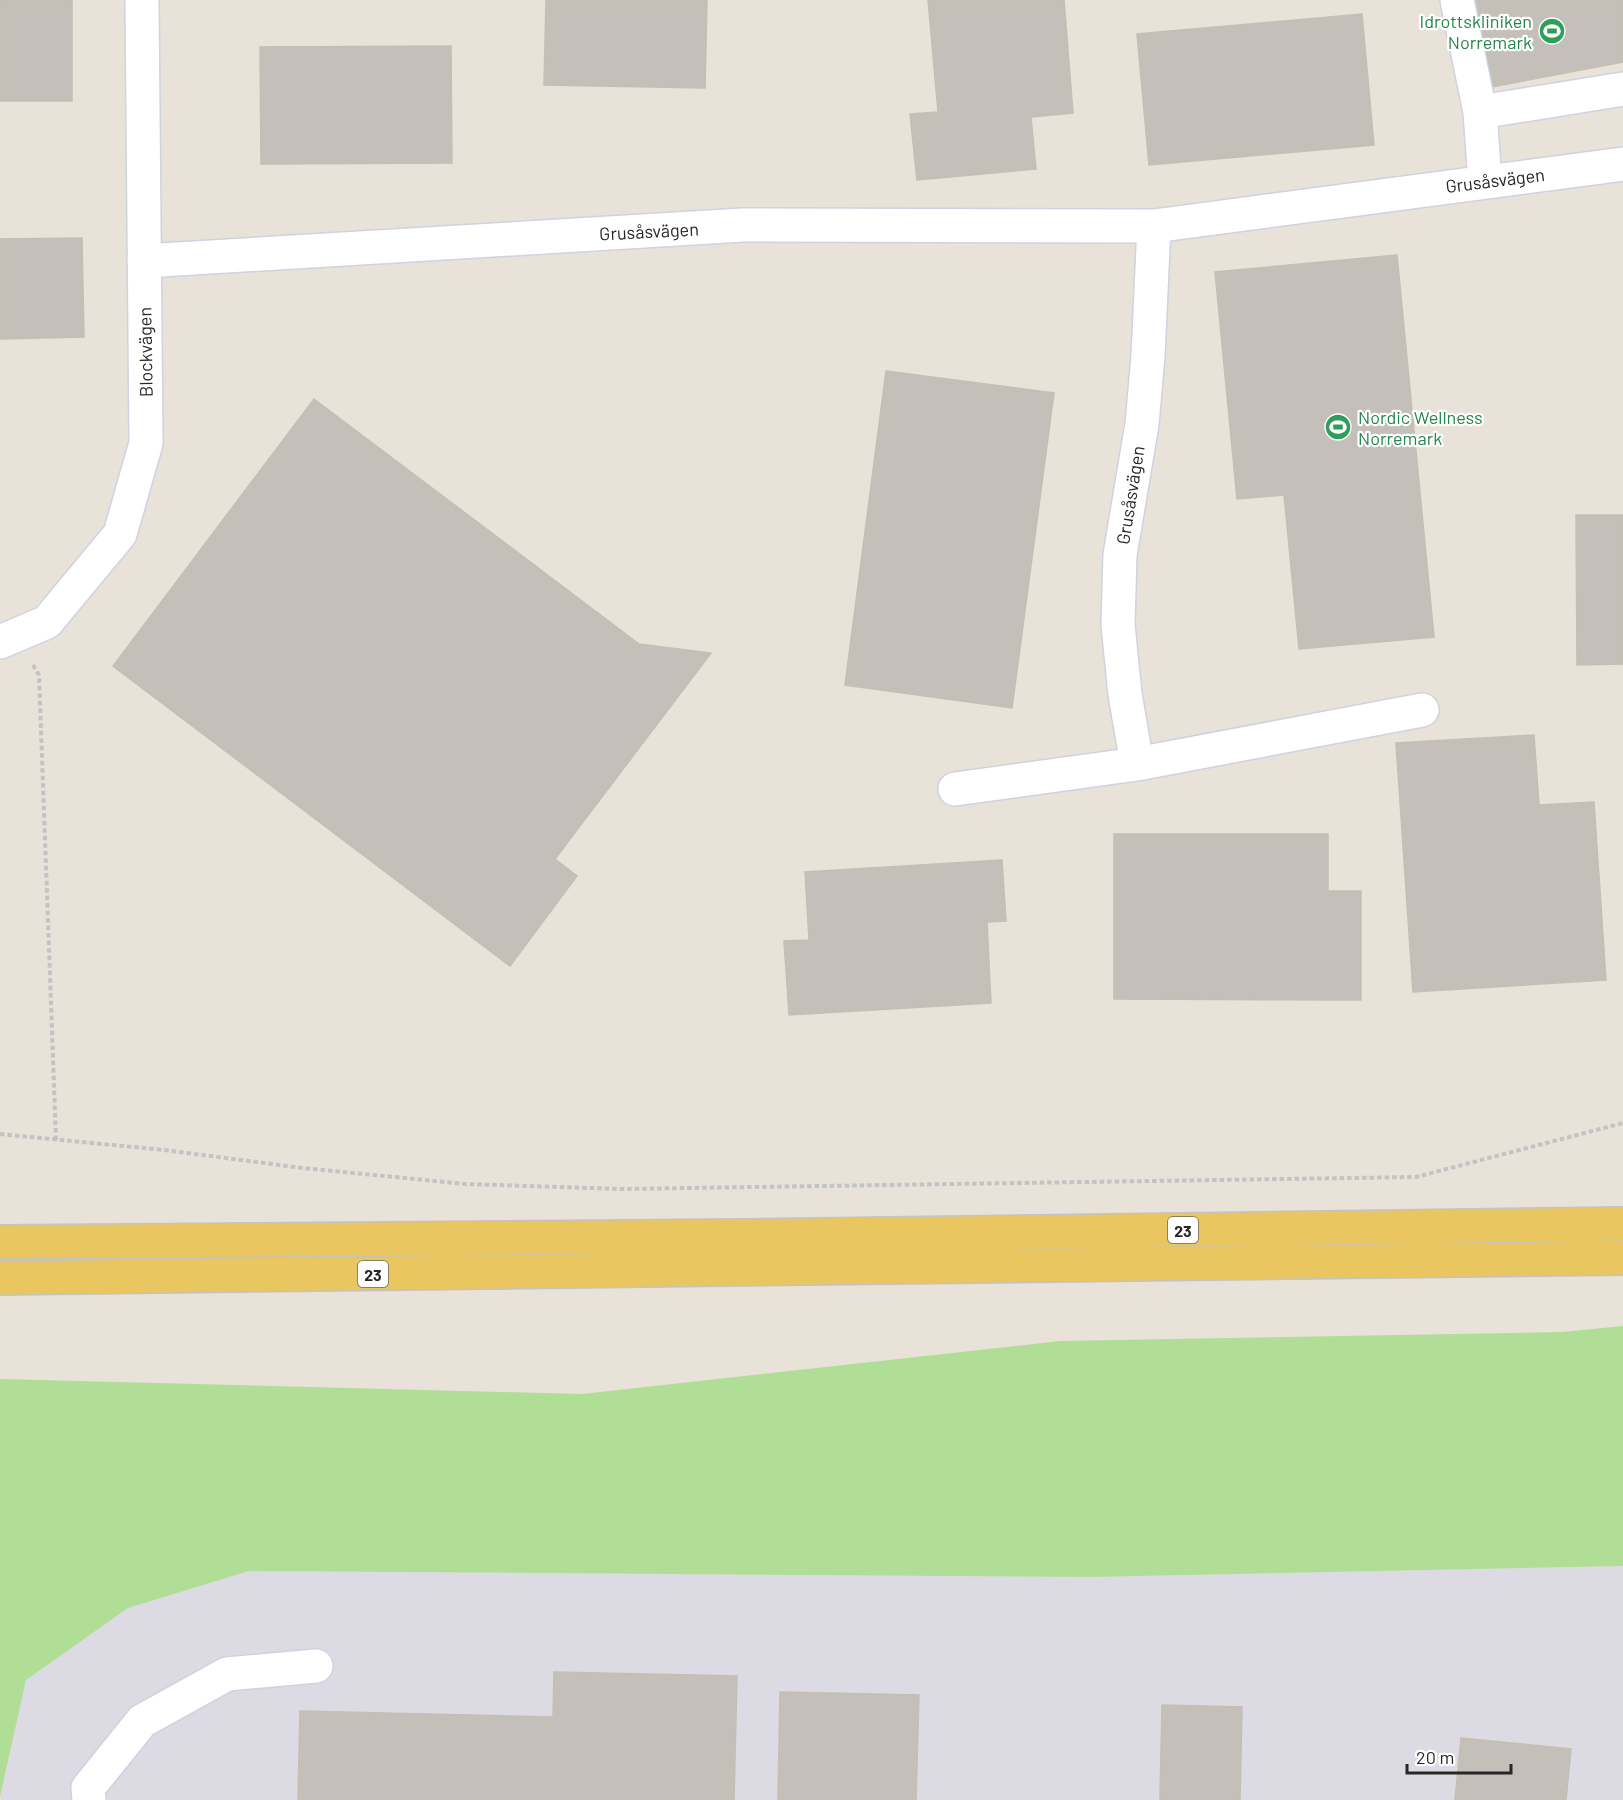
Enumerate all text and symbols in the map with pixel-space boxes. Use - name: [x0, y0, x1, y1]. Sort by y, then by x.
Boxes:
- place label: Idrottskliniken Norremark: [1420, 10, 1532, 53]
- sports icon: Idrottskliniken Norremark: [1537, 16, 1567, 46]
- street label: Grusåsvägen: [1444, 163, 1546, 197]
- street label: Grusåsvägen: [599, 217, 699, 245]
- street label: Blockvägen: [133, 307, 157, 397]
- place label: Nordic Wellness Norremark: [1358, 406, 1483, 449]
- sports icon: Nordic Wellness Norremark: [1323, 412, 1353, 442]
- street label: Grusåsvägen: [1111, 444, 1149, 546]
- road number: 23: [1168, 1217, 1198, 1243]
- road number: 23: [358, 1261, 388, 1287]
- scale bar: [1407, 1737, 1510, 1775]
- text: 20 m: [1416, 1746, 1454, 1768]

